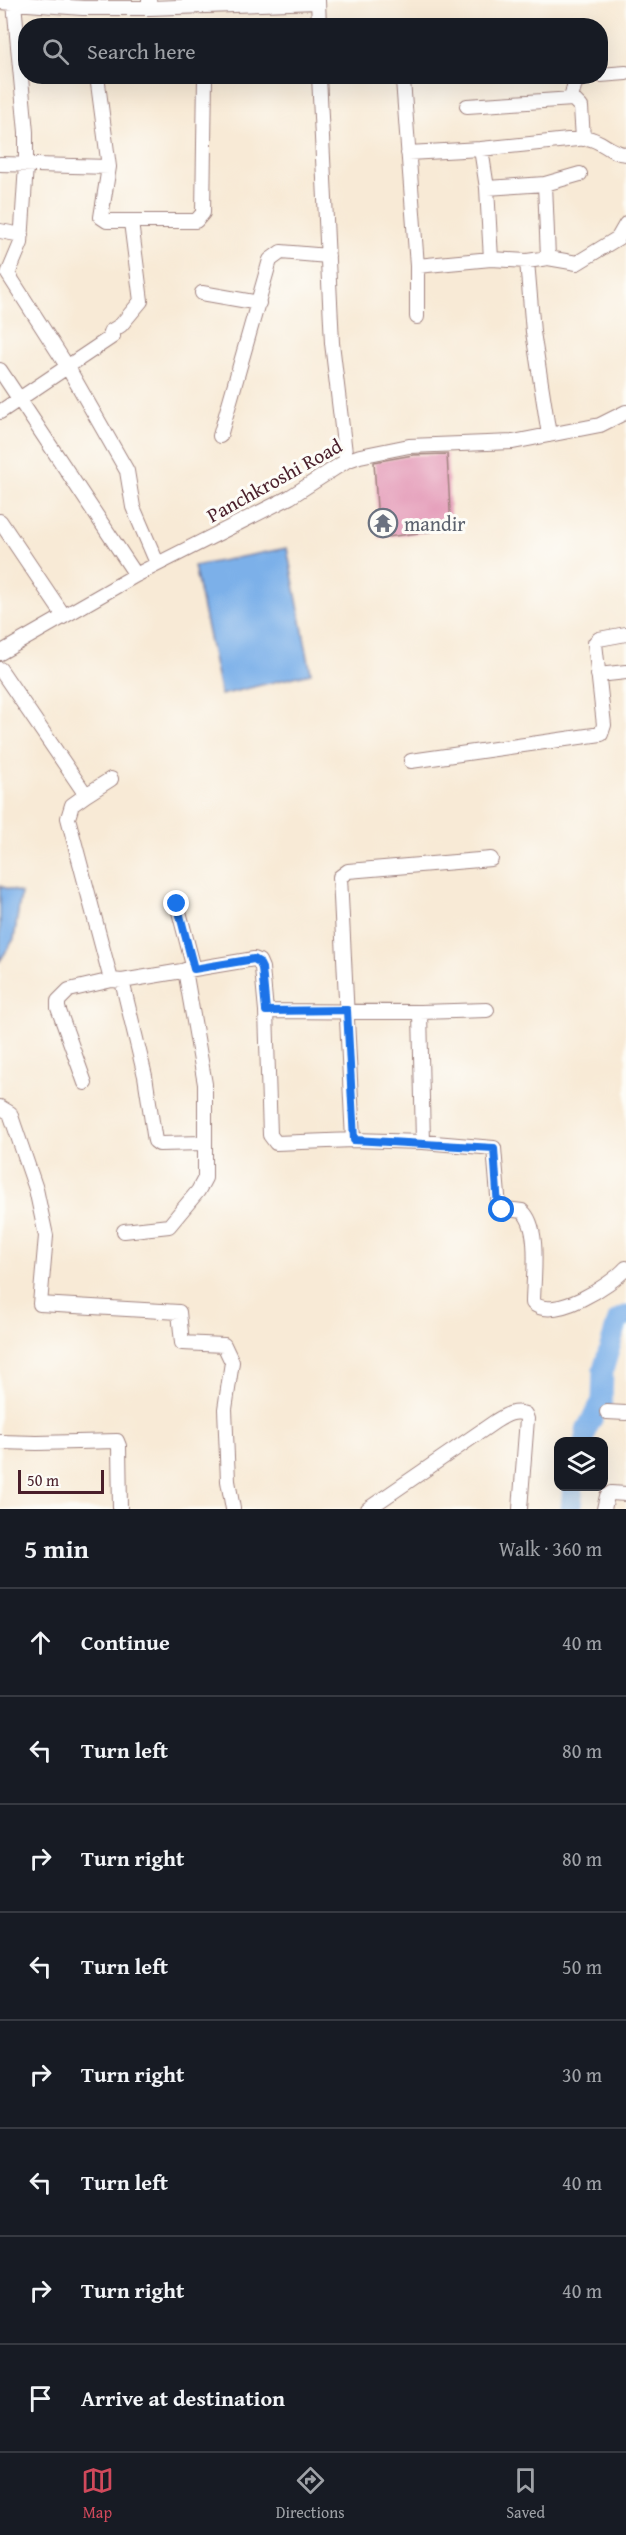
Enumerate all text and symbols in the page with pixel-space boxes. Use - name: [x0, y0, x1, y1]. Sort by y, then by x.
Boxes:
- search box: [18, 18, 608, 84]
- icon: search: [39, 35, 72, 68]
- text: Search here: [87, 35, 196, 67]
- street label: Panchkroshi Road: [201, 431, 347, 529]
- temple icon: mandir: [367, 507, 399, 539]
- place label: mandir: [404, 509, 466, 538]
- route end: [163, 890, 189, 916]
- route start: [488, 1196, 514, 1222]
- map controls: [554, 1437, 608, 1491]
- button: layers: [554, 1437, 608, 1491]
- scale bar: [18, 1467, 104, 1494]
- text: 50 m: [27, 1468, 59, 1492]
- text: 5 min: [24, 1529, 89, 1568]
- text: Walk · 360 m: [499, 1534, 602, 1563]
- icon: ahead: [24, 1626, 57, 1659]
- text: Continue: [81, 1626, 170, 1658]
- text: 40 m: [562, 1628, 602, 1657]
- icon: left: [24, 1734, 57, 1767]
- text: Turn left: [81, 1734, 168, 1766]
- text: 80 m: [562, 1736, 602, 1765]
- icon: right: [24, 1842, 57, 1875]
- text: Turn right: [81, 1842, 184, 1874]
- text: 80 m: [562, 1844, 602, 1873]
- icon: left: [24, 1950, 57, 1983]
- text: Turn left: [81, 1950, 168, 1982]
- text: 50 m: [562, 1952, 602, 1981]
- icon: right: [24, 2058, 57, 2091]
- text: Turn right: [81, 2058, 184, 2090]
- text: 30 m: [562, 2060, 602, 2089]
- icon: left: [24, 2166, 57, 2199]
- text: Turn left: [81, 2166, 168, 2198]
- text: 40 m: [562, 2168, 602, 2197]
- icon: right: [24, 2274, 57, 2307]
- text: Turn right: [81, 2274, 184, 2306]
- text: 40 m: [562, 2276, 602, 2305]
- icon: arrive: [24, 2382, 57, 2415]
- text: Arrive at destination: [81, 2382, 285, 2414]
- tab: Map: [81, 2464, 114, 2524]
- tab: Directions: [276, 2464, 345, 2524]
- tab: Saved: [506, 2464, 545, 2524]

